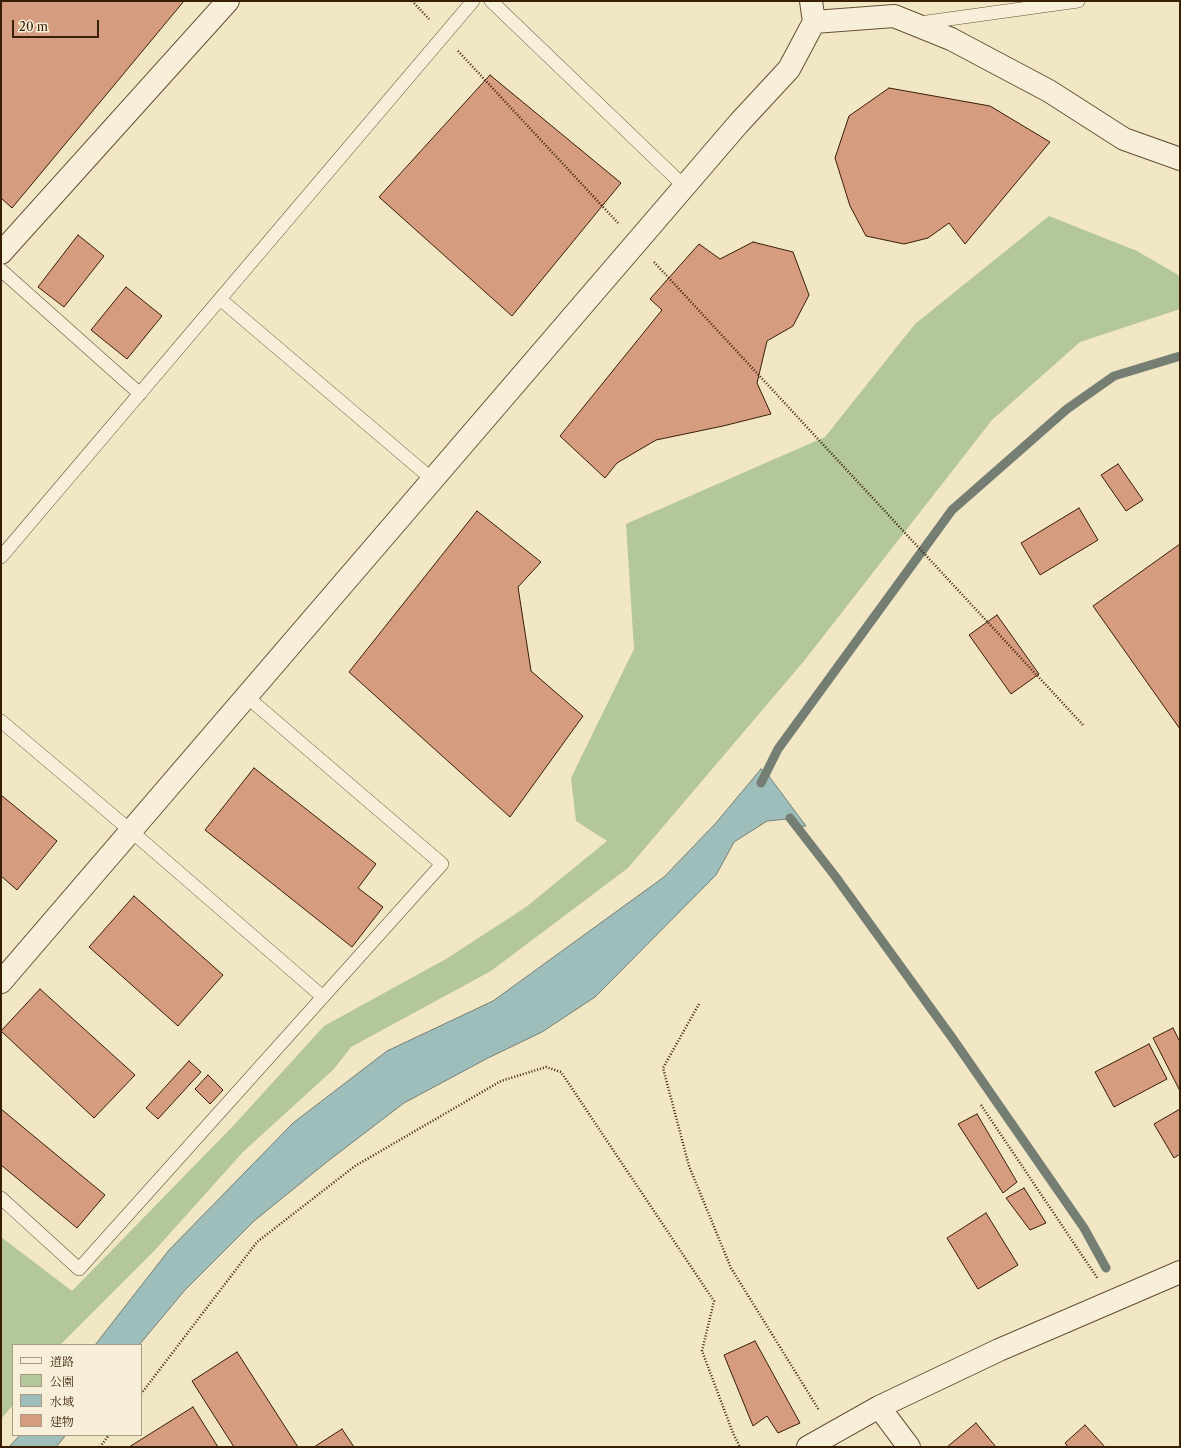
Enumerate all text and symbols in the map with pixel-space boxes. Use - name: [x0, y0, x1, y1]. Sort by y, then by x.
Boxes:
- scale bar: [14, 12, 101, 38]
- text: 20 m: [19, 19, 48, 34]
- legend: [12, 1344, 142, 1436]
- text: 道路: [50, 1354, 74, 1369]
- text: 公園: [50, 1374, 74, 1389]
- text: 水域: [50, 1394, 74, 1409]
- text: 建物: [50, 1414, 74, 1429]

